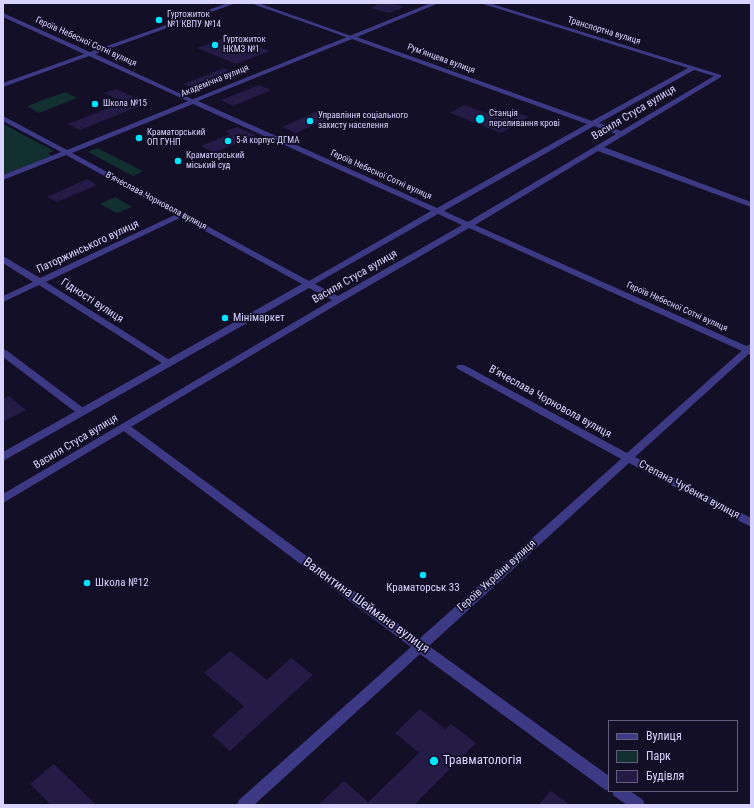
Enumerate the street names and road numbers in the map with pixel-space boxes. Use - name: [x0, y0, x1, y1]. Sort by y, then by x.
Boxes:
- street label: Героїв Небесної Сотні вулиця: [34, 15, 138, 69]
- street label: Транспортна вулиця: [566, 15, 642, 47]
- street label: Рум’янцева вулиця: [406, 42, 476, 76]
- street label: Академічна вулиця: [179, 62, 251, 100]
- street label: Василя Стуса вулиця: [589, 83, 679, 143]
- street label: Героїв Небесної Сотні вулиця: [329, 148, 433, 202]
- street label: В'ячеслава Чорновола вулиця: [104, 170, 208, 232]
- street label: Паторжинського вулиця: [35, 218, 141, 276]
- street label: Василя Стуса вулиця: [310, 247, 400, 307]
- street label: Гідності вулиця: [58, 276, 126, 326]
- street label: Героїв Небесної Сотні вулиця: [625, 280, 729, 334]
- street label: В'ячеслава Чорновола вулиця: [486, 363, 614, 441]
- street label: Василя Стуса вулиця: [31, 412, 121, 472]
- street label: Степана Чубенка вулиця: [636, 458, 742, 522]
- street label: Героїв України вулиця: [455, 537, 539, 615]
- street label: Валентина Шеймана вулиця: [300, 555, 432, 657]

